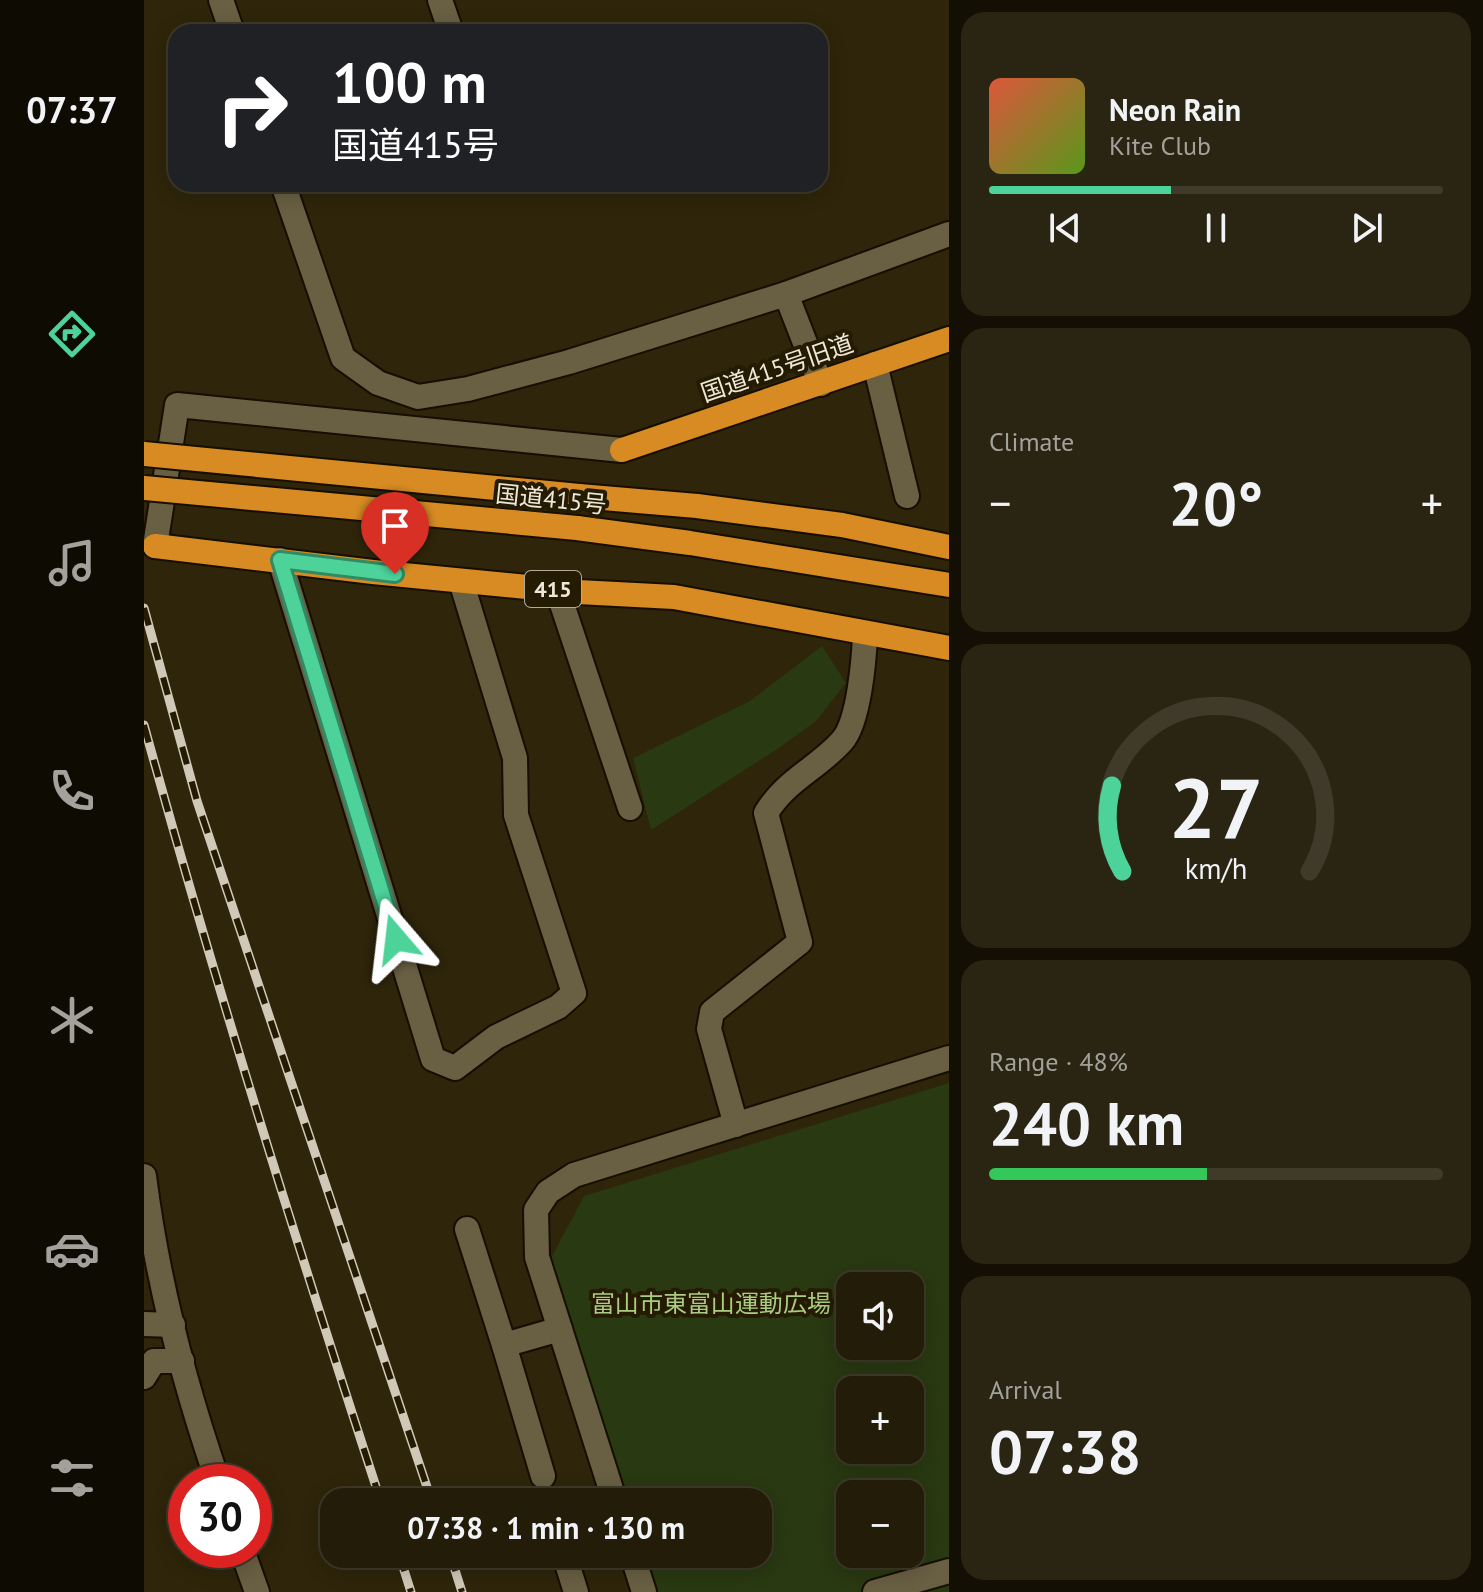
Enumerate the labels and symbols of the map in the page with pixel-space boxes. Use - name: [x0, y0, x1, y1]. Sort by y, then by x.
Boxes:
- street label: 国道415号旧道: [697, 327, 857, 409]
- street label: 国道415号: [494, 478, 608, 520]
- pin: [361, 492, 429, 574]
- road number: 415: [525, 571, 581, 607]
- position arrow: [354, 897, 438, 981]
- park label: 富山市東富山運動広場: [591, 1288, 831, 1319]
- speed limit sign: 30: [168, 1464, 272, 1568]

